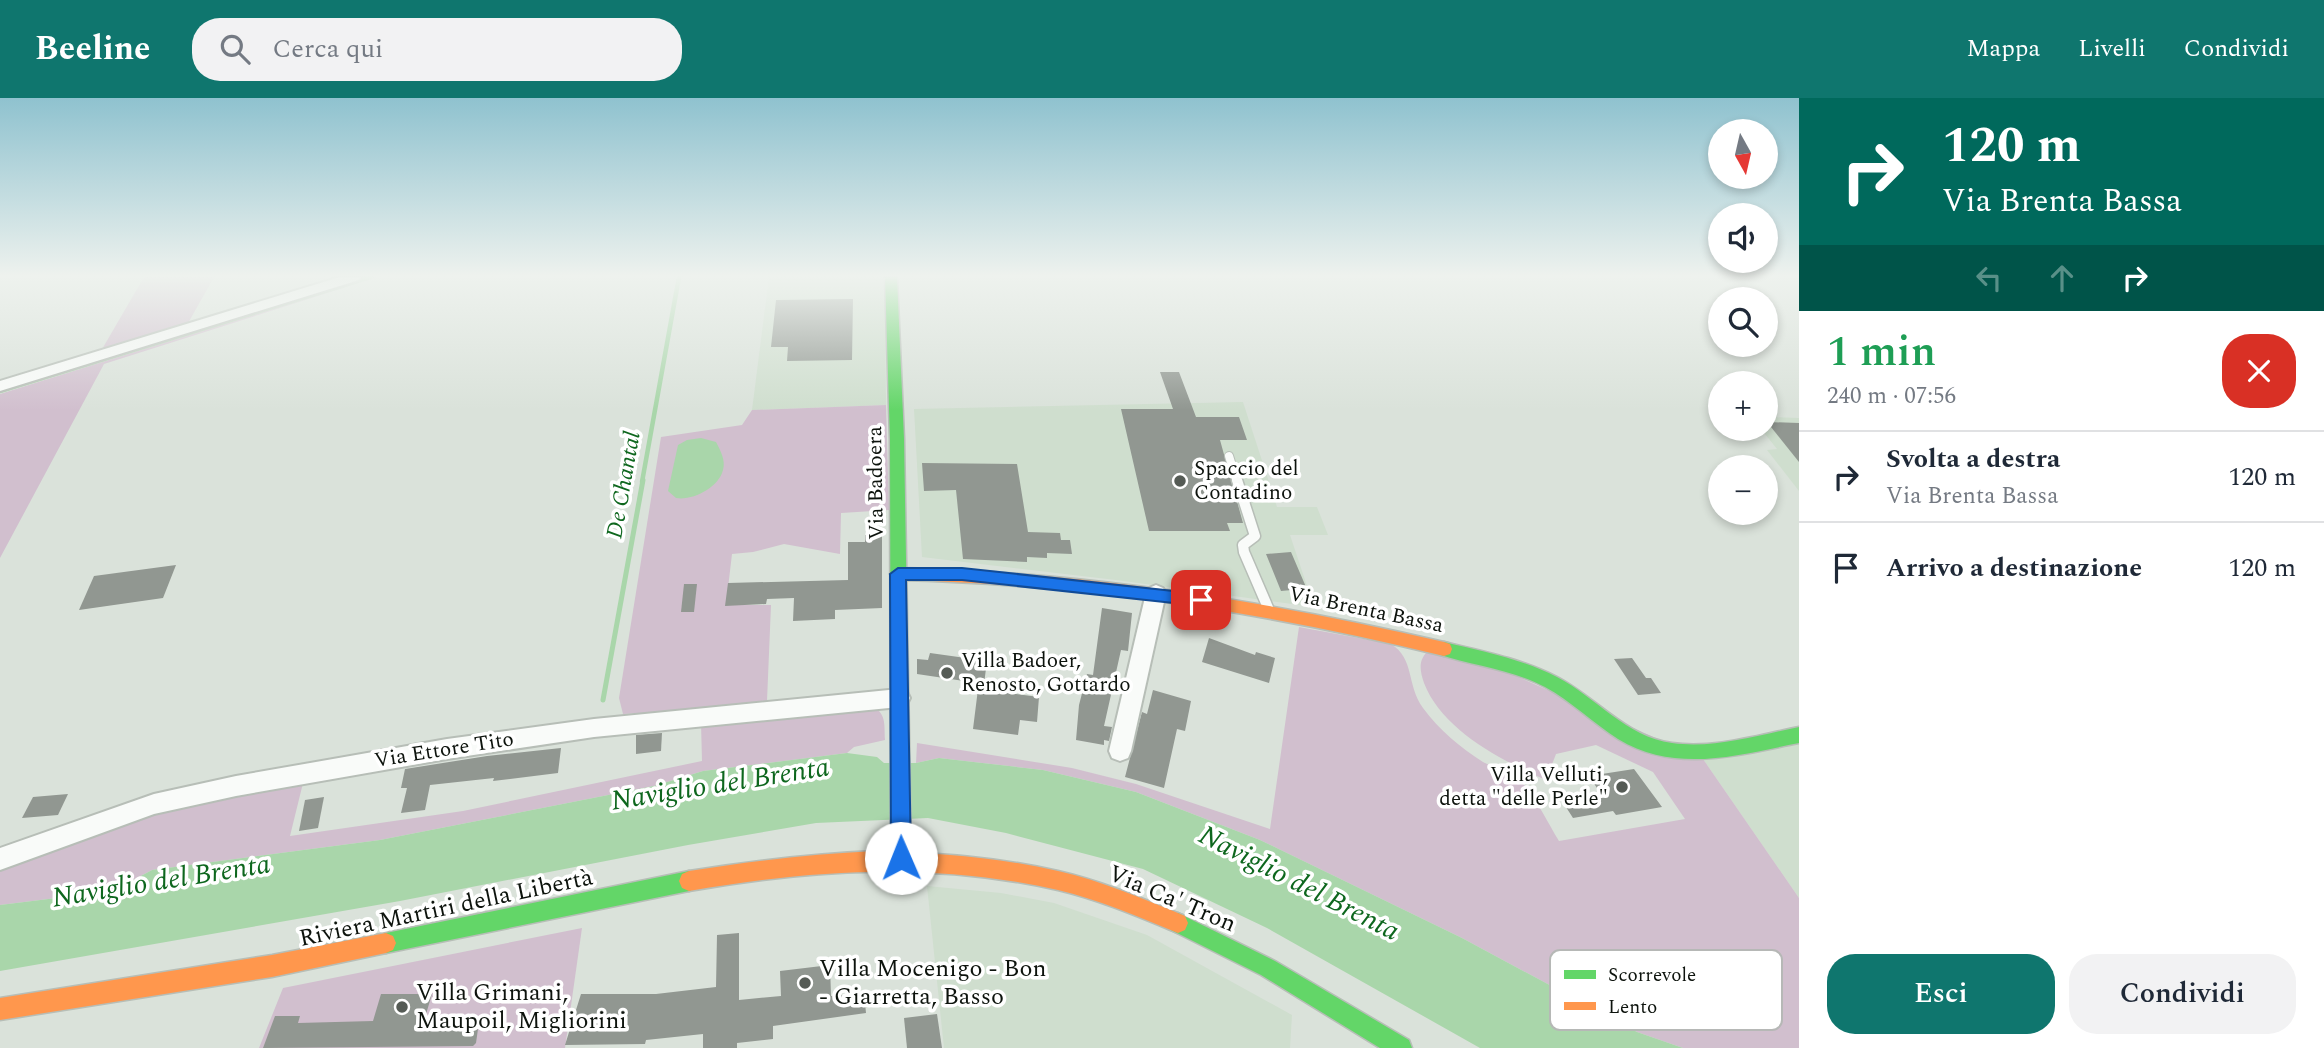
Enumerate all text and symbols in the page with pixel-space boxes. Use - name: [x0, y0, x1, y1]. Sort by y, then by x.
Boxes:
- search box: [192, 18, 682, 81]
- text: Beeline: [35, 24, 150, 74]
- text: Cerca qui: [272, 29, 383, 69]
- icon: search: [216, 30, 254, 68]
- text: Mappa: [1966, 31, 2040, 67]
- text: Livelli: [2078, 31, 2146, 67]
- text: Condividi: [2184, 31, 2289, 67]
- text: 120 m: [1942, 109, 2081, 184]
- north arrow: [1708, 119, 1778, 189]
- map controls: [1708, 119, 1778, 525]
- icon: right: [1827, 126, 1918, 217]
- text: Via Brenta Bassa: [1942, 177, 2182, 226]
- button: sound: [1708, 203, 1778, 273]
- icon: left: [1970, 259, 2008, 297]
- icon: ahead: [2043, 259, 2081, 297]
- icon: right: [2116, 259, 2154, 297]
- button: search: [1708, 287, 1778, 357]
- text: 1 min: [1827, 321, 1936, 384]
- button: close: [2222, 334, 2296, 408]
- button: +: [1708, 371, 1778, 441]
- text: 240 m · 07:56: [1827, 379, 1956, 414]
- street label: Via Badoera: [859, 425, 893, 540]
- water label: De Chantal: [597, 429, 651, 541]
- text: Svolta a destra: [1886, 439, 2060, 479]
- place label: Spaccio del Contadino: [1194, 453, 1299, 509]
- button: −: [1708, 455, 1778, 525]
- text: 120 m: [2228, 457, 2296, 497]
- icon: right: [1827, 458, 1865, 496]
- marker: Spaccio del Contadino: [1172, 473, 1188, 489]
- text: Via Brenta Bassa: [1886, 479, 2058, 514]
- text: Arrivo a destinazione: [1886, 548, 2142, 588]
- text: 120 m: [2228, 548, 2296, 588]
- icon: arrive: [1827, 549, 1865, 587]
- pin: [1171, 570, 1231, 630]
- street label: Via Brenta Bassa: [1286, 578, 1447, 642]
- icon: arrive: [1182, 581, 1220, 619]
- place label: Villa Badoer, Renosto, Gottardo: [961, 645, 1131, 701]
- marker: Villa Badoer, Renosto, Gottardo: [939, 665, 955, 681]
- street label: Via Ettore Tito: [372, 723, 516, 777]
- water label: Naviglio del Brenta: [608, 746, 832, 822]
- place label: Villa Velluti, detta "delle Perle": [1439, 759, 1608, 815]
- marker: Villa Velluti, detta "delle Perle": [1614, 779, 1630, 795]
- water label: Naviglio del Brenta: [1191, 814, 1407, 952]
- position arrow: [864, 821, 938, 895]
- water label: Naviglio del Brenta: [49, 843, 273, 919]
- street label: Via Ca' Tron: [1102, 856, 1242, 942]
- street label: Riviera Martiri della Libertà: [296, 859, 596, 957]
- legend: [1550, 950, 1782, 1030]
- place label: Villa Mocenigo - Bon - Giarretta, Basso: [819, 951, 1047, 1015]
- button: Esci: [1827, 954, 2055, 1034]
- button: Condividi: [2069, 954, 2296, 1034]
- text: Scorrevole: [1608, 961, 1696, 990]
- place label: Villa Grimani, Maupoil, Migliorini: [416, 975, 627, 1039]
- marker: Villa Mocenigo - Bon - Giarretta, Basso: [797, 975, 813, 991]
- text: Lento: [1608, 993, 1657, 1022]
- marker: Villa Grimani, Maupoil, Migliorini: [394, 999, 410, 1015]

